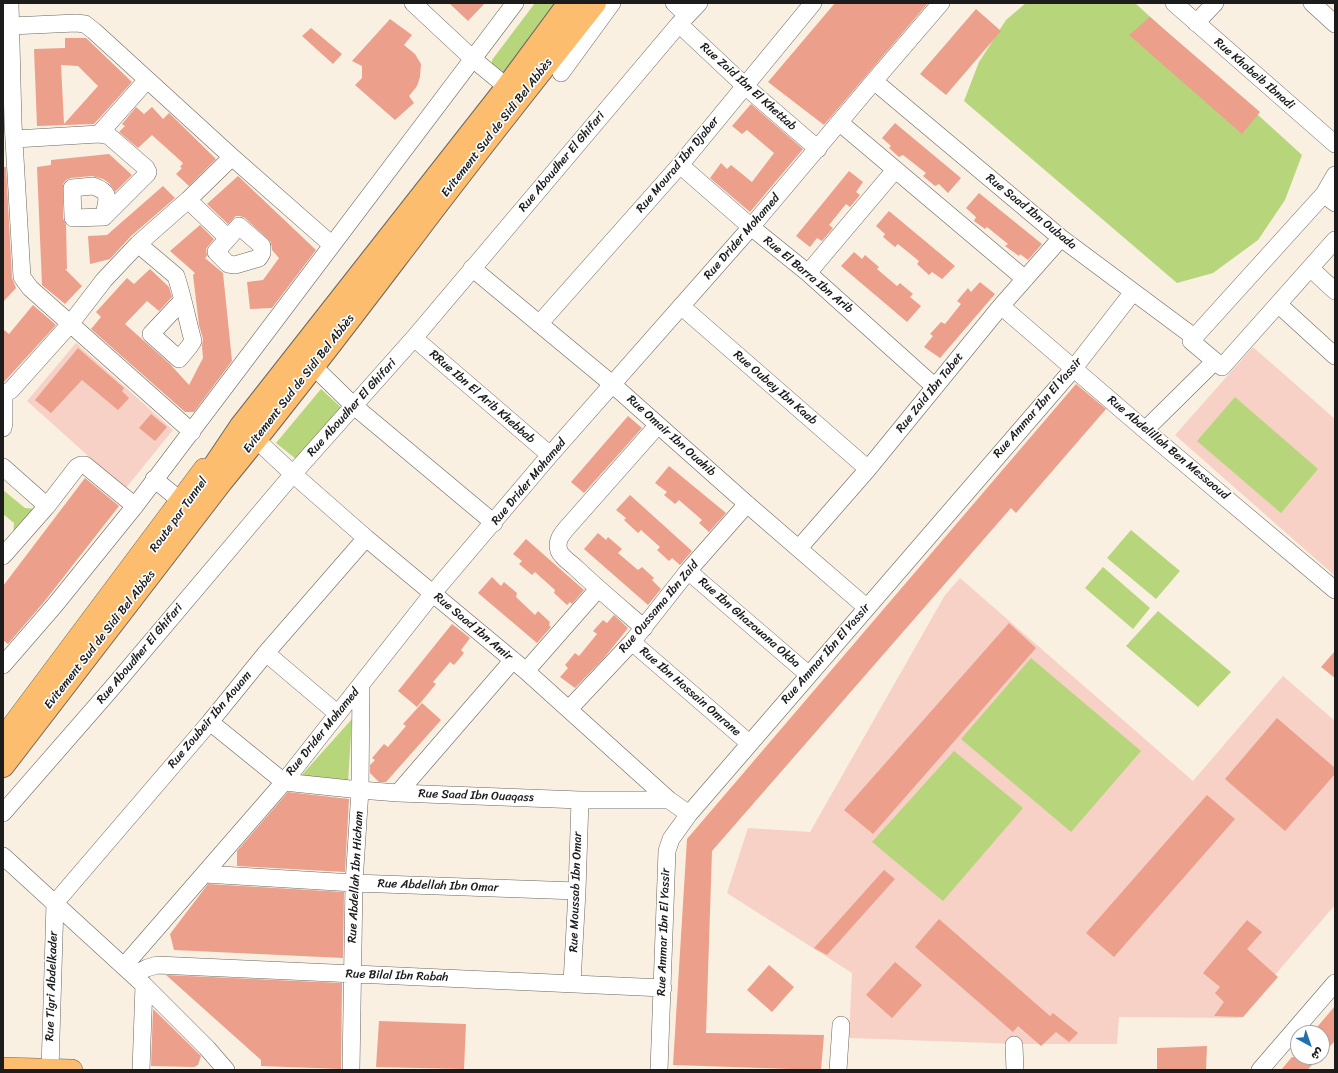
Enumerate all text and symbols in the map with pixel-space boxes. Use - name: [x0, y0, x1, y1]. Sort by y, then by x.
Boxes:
- street label: Rue Khobeib Ibnadi: [1211, 35, 1297, 113]
- street label: Rue Zaid Ibn El Khettab: [697, 40, 799, 134]
- street label: Evitement Sud de Sidi Bel Abbès: [438, 56, 556, 200]
- street label: Rue Aboudher El Ghifari: [516, 109, 608, 215]
- street label: Rue Mourad Ibn Djaber: [634, 114, 722, 216]
- street label: Rue Saad Ibn Oubada: [983, 171, 1079, 253]
- street label: Rue Drider Mohamed: [701, 191, 783, 283]
- street label: Rue El Barra Ibn Arib: [760, 233, 856, 317]
- street label: Evitement Sud de Sidi Bel Abbès: [240, 312, 358, 456]
- street label: RRue Ibn El Arib Khebbab: [426, 347, 538, 447]
- street label: Rue Oubey Ibn Kaab: [730, 348, 820, 428]
- street label: Rue Zaid Ibn Tabet: [893, 350, 967, 436]
- street label: Rue Ammar Ibn El Yassir: [991, 355, 1085, 461]
- street label: Rue Aboudher El Ghifari: [304, 356, 400, 460]
- street label: Rue Omair Ibn Ouahib: [624, 392, 718, 480]
- street label: Rue Abdelillah Ben Messaoud: [1104, 393, 1232, 503]
- street label: Rue Drider Mohamed: [489, 436, 569, 528]
- street label: Route par Tunnel: [147, 475, 211, 555]
- street label: Rue Oussama Ibn Zaid: [616, 558, 702, 656]
- street label: Evitement Sud de Sidi Bel Abbès: [41, 568, 159, 712]
- street label: Rue Ibn Ghazouana Okba: [695, 575, 803, 671]
- street label: Rue Saad Ibn Amir: [431, 590, 515, 664]
- street label: Rue Aboudher El Ghifari: [94, 601, 186, 707]
- street label: Rue Ammar Ibn El Yassir: [779, 601, 873, 707]
- street label: Rue Ibn Hossain Omrane: [637, 644, 743, 740]
- street label: Rue Zoubeir Ibn Aouam: [165, 669, 255, 771]
- street label: Rue Drider Mohamed: [283, 685, 363, 779]
- street label: Rue Saad Ibn Ouaqass: [418, 787, 534, 805]
- street label: Rue Abdellah Ibn Hicham: [345, 810, 367, 944]
- street label: Rue Moussab Ibn Omar: [567, 831, 585, 953]
- street label: Rue Ammar Ibn El Yassir: [655, 868, 673, 996]
- street label: Rue Abdellah Ibn Omar: [377, 877, 499, 895]
- street label: Rue Tigri Abdelkader: [43, 931, 61, 1041]
- street label: Rue Bilal Ibn Rabah: [345, 967, 449, 985]
- north arrow: [1290, 1025, 1330, 1065]
- text: ش: [1307, 1043, 1328, 1065]

